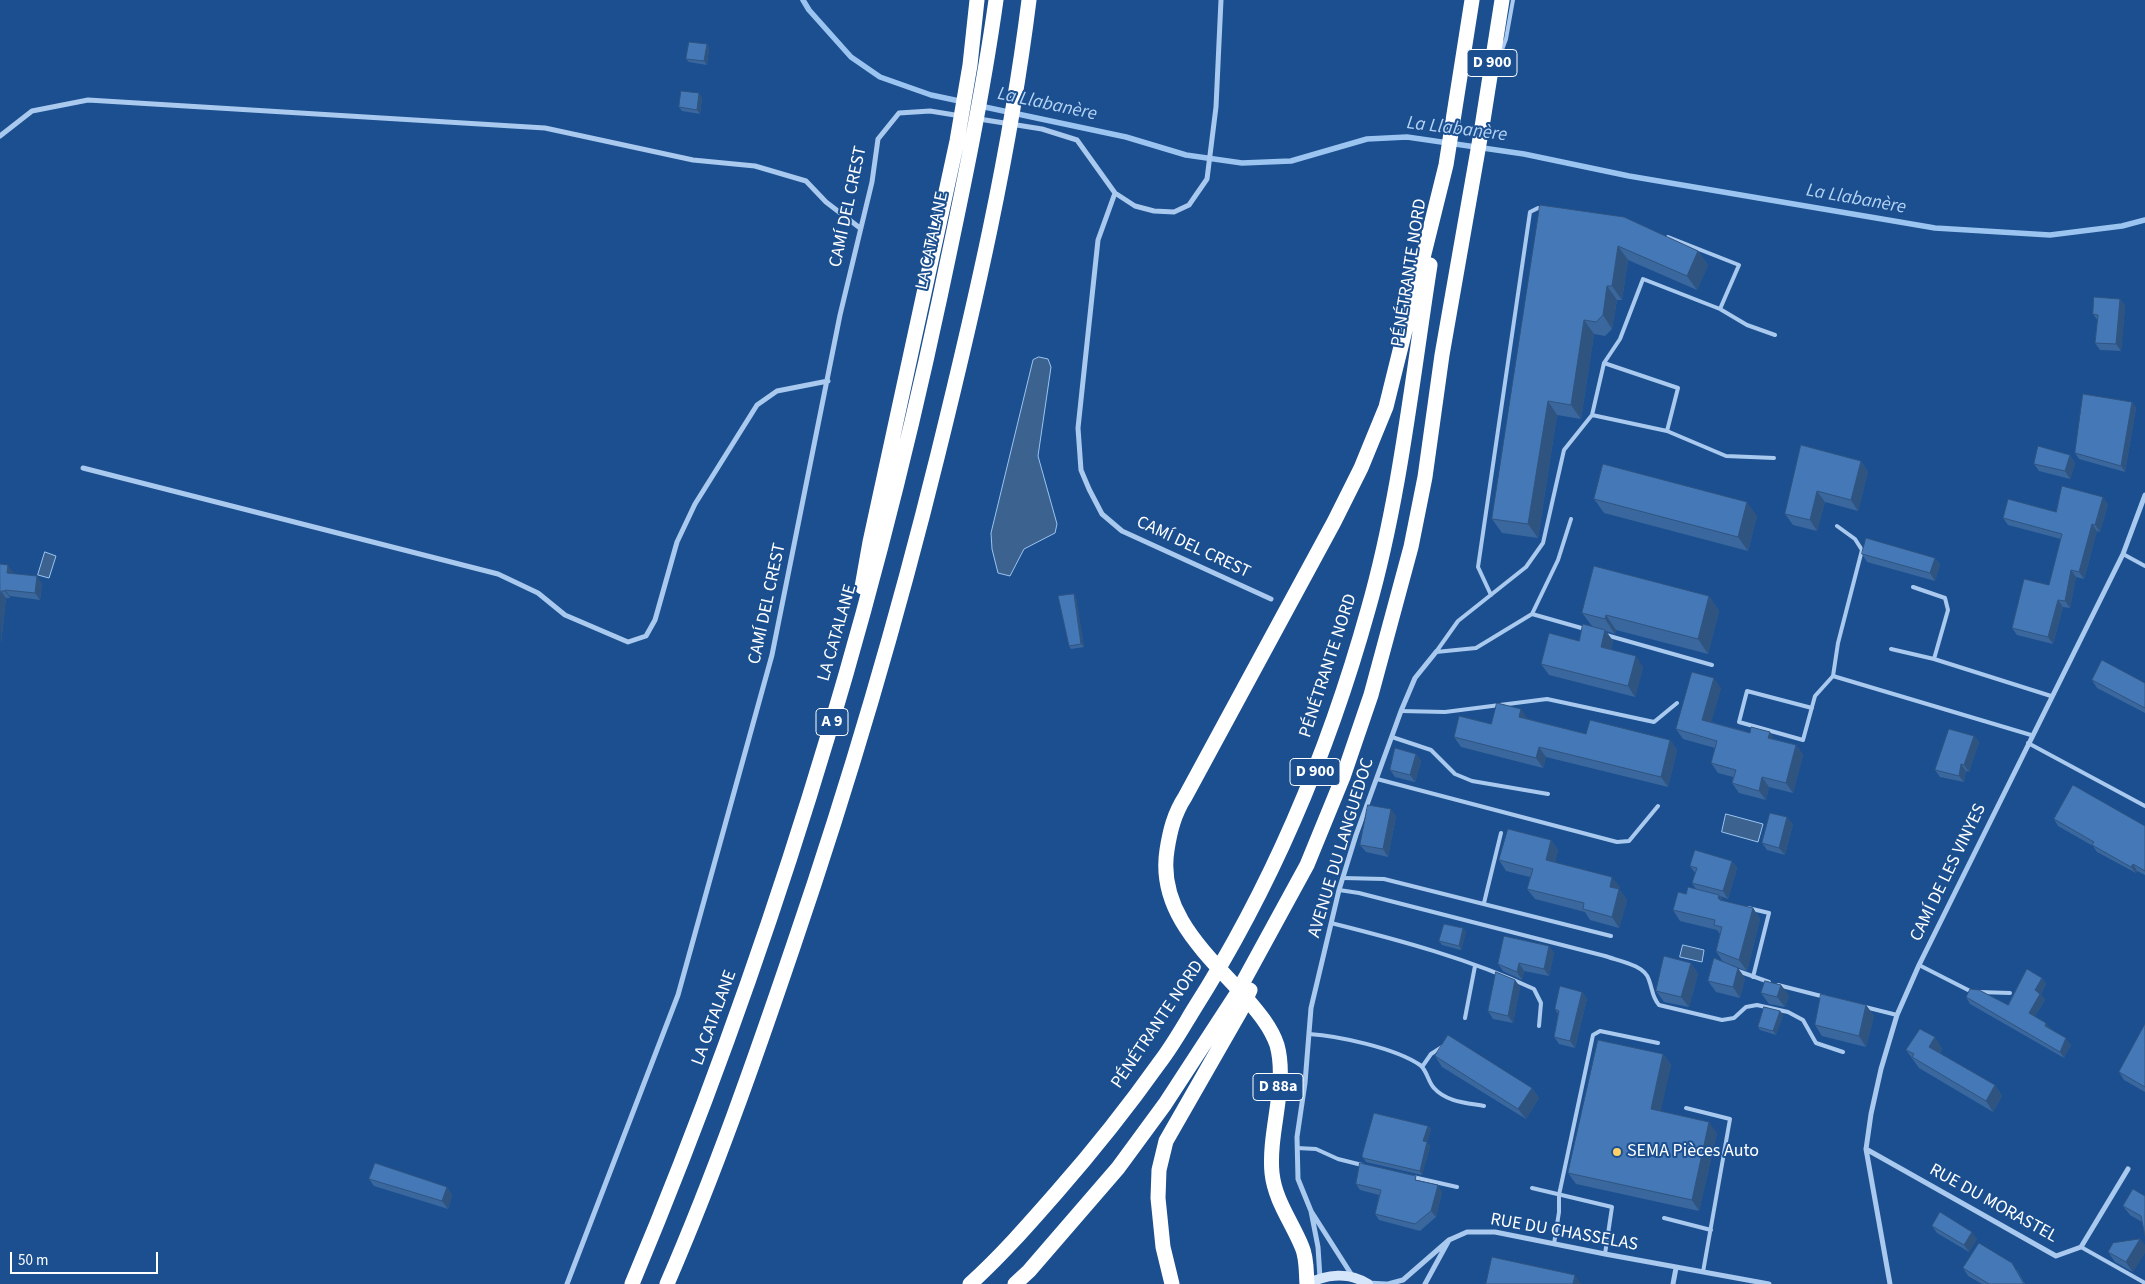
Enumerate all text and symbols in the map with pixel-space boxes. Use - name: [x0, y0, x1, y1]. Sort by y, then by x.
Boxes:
- road number: D 900: [1467, 49, 1517, 76]
- water label: La Llabanère: [995, 83, 1099, 127]
- water label: La Llabanère: [1405, 113, 1509, 147]
- street label: CAMÍ DEL CREST: [826, 144, 872, 270]
- water label: La Llabanère: [1804, 180, 1908, 220]
- street label: LA CATALANE: [912, 190, 954, 292]
- street label: PÉNÉTRANTE NORD: [1388, 197, 1432, 349]
- street label: CAMÍ DEL CREST: [1133, 512, 1253, 584]
- street label: CAMÍ DEL CREST: [745, 541, 791, 667]
- street label: LA CATALANE: [814, 582, 862, 684]
- street label: PÉNÉTRANTE NORD: [1296, 591, 1362, 741]
- road number: A 9: [816, 709, 848, 736]
- street label: AVENUE DU LANGUEDOC: [1304, 756, 1380, 940]
- road number: D 900: [1290, 759, 1340, 786]
- street label: CAMÍ DE LES VINYES: [1906, 801, 1992, 945]
- street label: PÉNÉTRANTE NORD: [1107, 957, 1209, 1093]
- street label: LA CATALANE: [688, 967, 742, 1069]
- road number: D 88a: [1253, 1074, 1303, 1100]
- place label: SEMA Pièces Auto: [1627, 1141, 1759, 1163]
- marker: SEMA Pièces Auto: [1611, 1146, 1623, 1158]
- street label: RUE DU MORASTEL: [1925, 1160, 2061, 1248]
- street label: RUE DU CHASSELAS: [1488, 1209, 1640, 1257]
- scale bar: [12, 1242, 160, 1274]
- text: 50 m: [18, 1250, 48, 1271]

